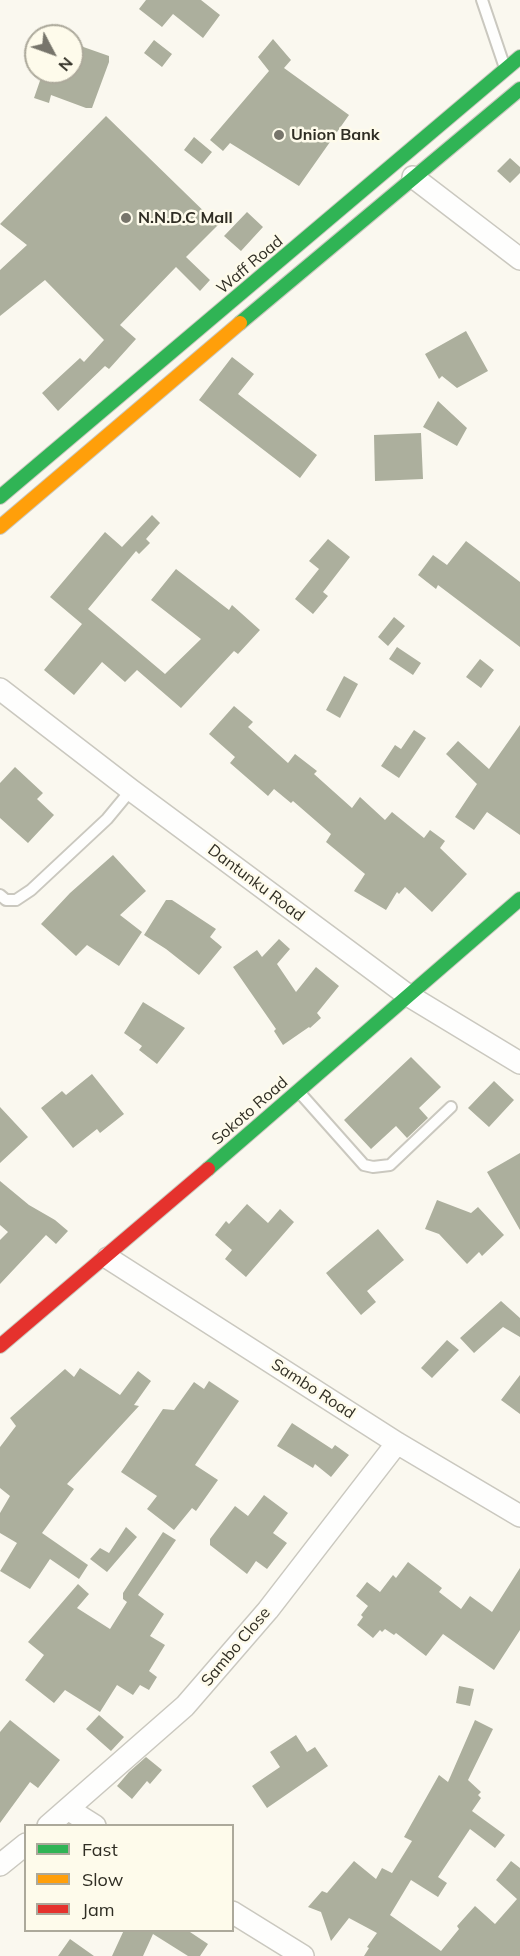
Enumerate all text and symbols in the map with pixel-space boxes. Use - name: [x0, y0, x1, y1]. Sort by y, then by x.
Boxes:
- north arrow: [24, 24, 84, 84]
- text: N: [55, 53, 78, 76]
- place label: Union Bank: [291, 125, 380, 145]
- marker: Union Bank: [272, 128, 286, 142]
- place label: N.N.D.C Mall: [138, 208, 233, 228]
- marker: N.N.D.C Mall: [119, 211, 133, 225]
- street label: Waff Road: [213, 232, 287, 298]
- street label: Dantunku Road: [204, 840, 308, 926]
- street label: Sokoto Road: [208, 1073, 292, 1149]
- street label: Sambo Road: [268, 1355, 358, 1423]
- street label: Sambo Close: [197, 1604, 275, 1690]
- legend: [24, 1824, 234, 1932]
- text: Fast: [82, 1838, 118, 1861]
- text: Slow: [82, 1868, 123, 1891]
- text: Jam: [82, 1898, 115, 1921]

